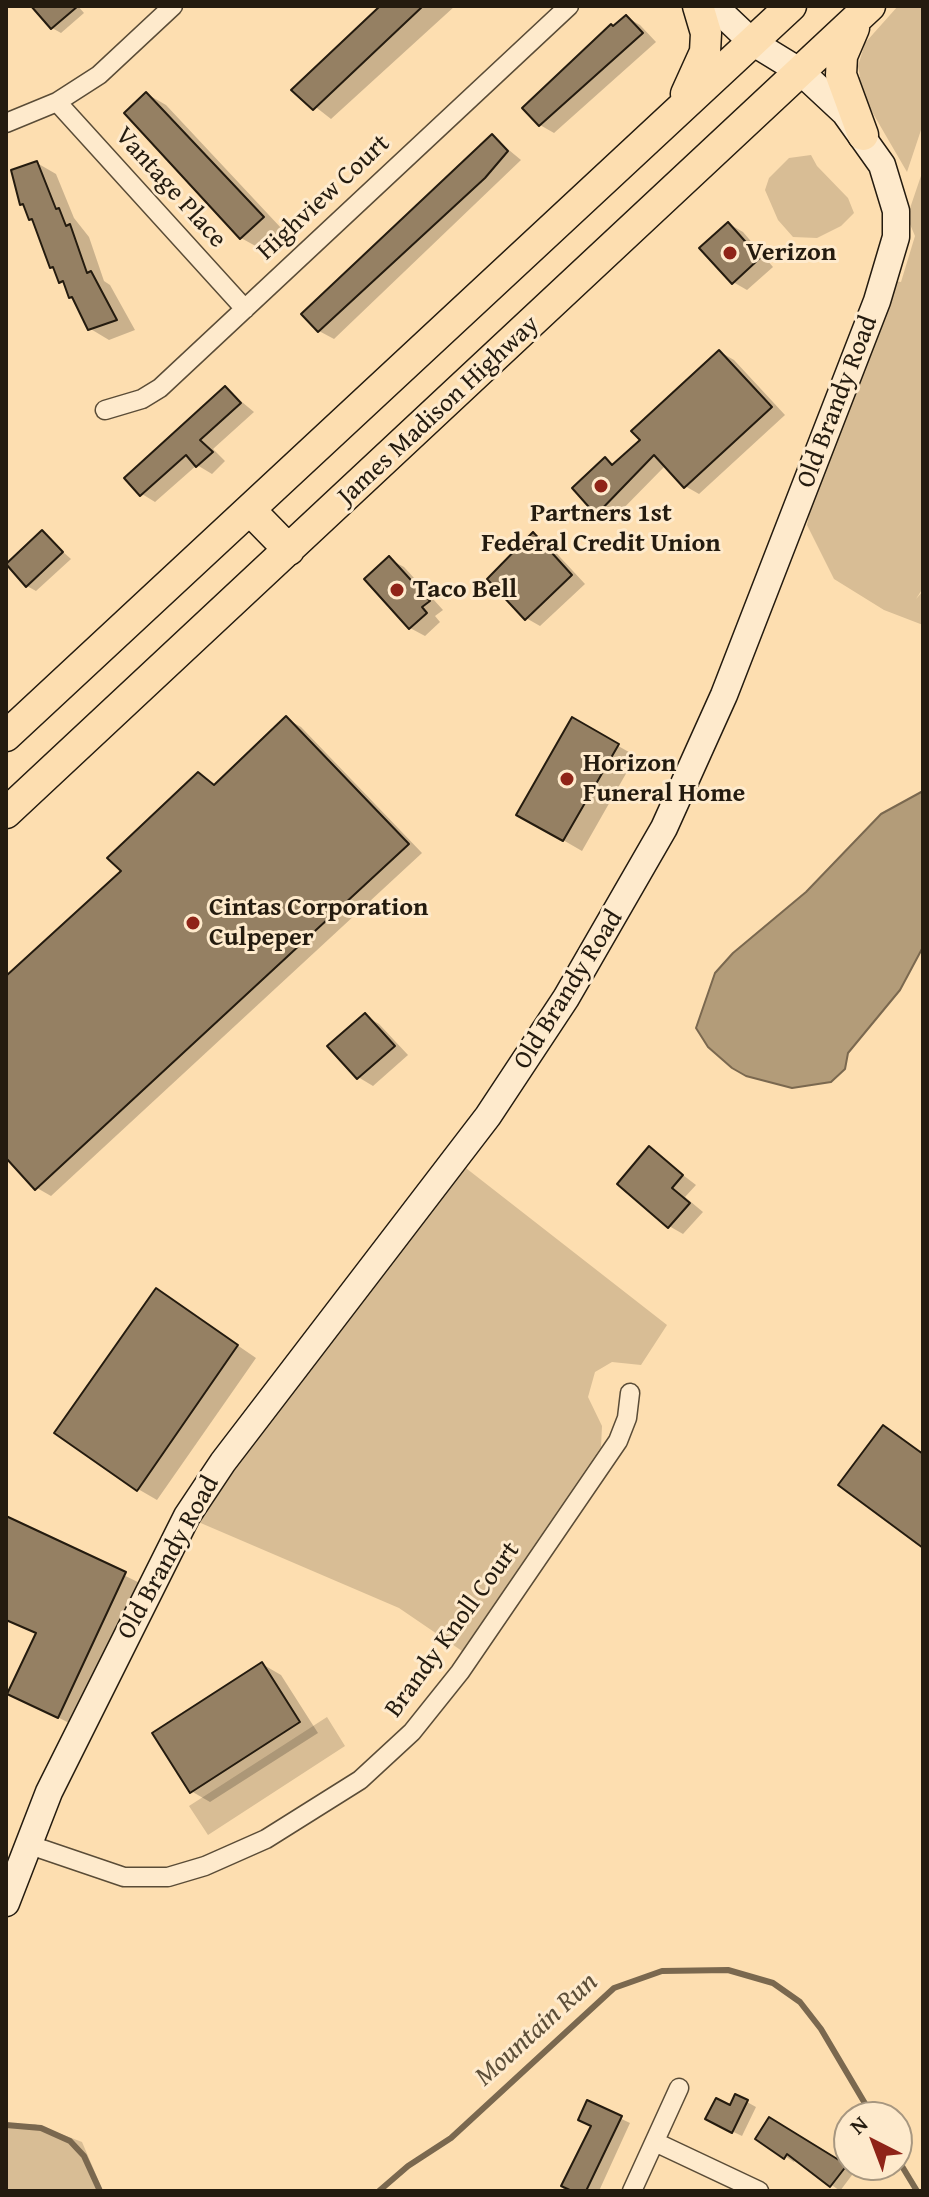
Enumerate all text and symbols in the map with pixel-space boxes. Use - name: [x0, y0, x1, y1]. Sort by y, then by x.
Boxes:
- street label: Vantage Place: [108, 121, 232, 255]
- street label: Highview Court: [251, 129, 397, 267]
- place label: Verizon: [746, 237, 836, 269]
- marker: Verizon: [721, 244, 739, 262]
- street label: James Madison Highway: [332, 310, 546, 512]
- street label: Old Brandy Road: [791, 312, 885, 492]
- marker: Partners 1st Federal Credit Union: [592, 477, 610, 495]
- place label: Partners 1st Federal Credit Union: [481, 498, 721, 560]
- place label: Taco Bell: [413, 574, 517, 606]
- marker: Taco Bell: [388, 581, 406, 599]
- place label: Horizon Funeral Home: [583, 748, 745, 810]
- marker: Horizon Funeral Home: [558, 770, 576, 788]
- place label: Cintas Corporation Culpeper: [209, 892, 428, 954]
- street label: Old Brandy Road: [508, 905, 630, 1075]
- marker: Cintas Corporation Culpeper: [184, 914, 202, 932]
- street label: Old Brandy Road: [111, 1471, 227, 1645]
- street label: Brandy Knoll Court: [379, 1536, 527, 1724]
- water label: Mountain Run: [469, 1966, 605, 2094]
- north arrow: [833, 2101, 913, 2181]
- text: N: [842, 2108, 874, 2141]

